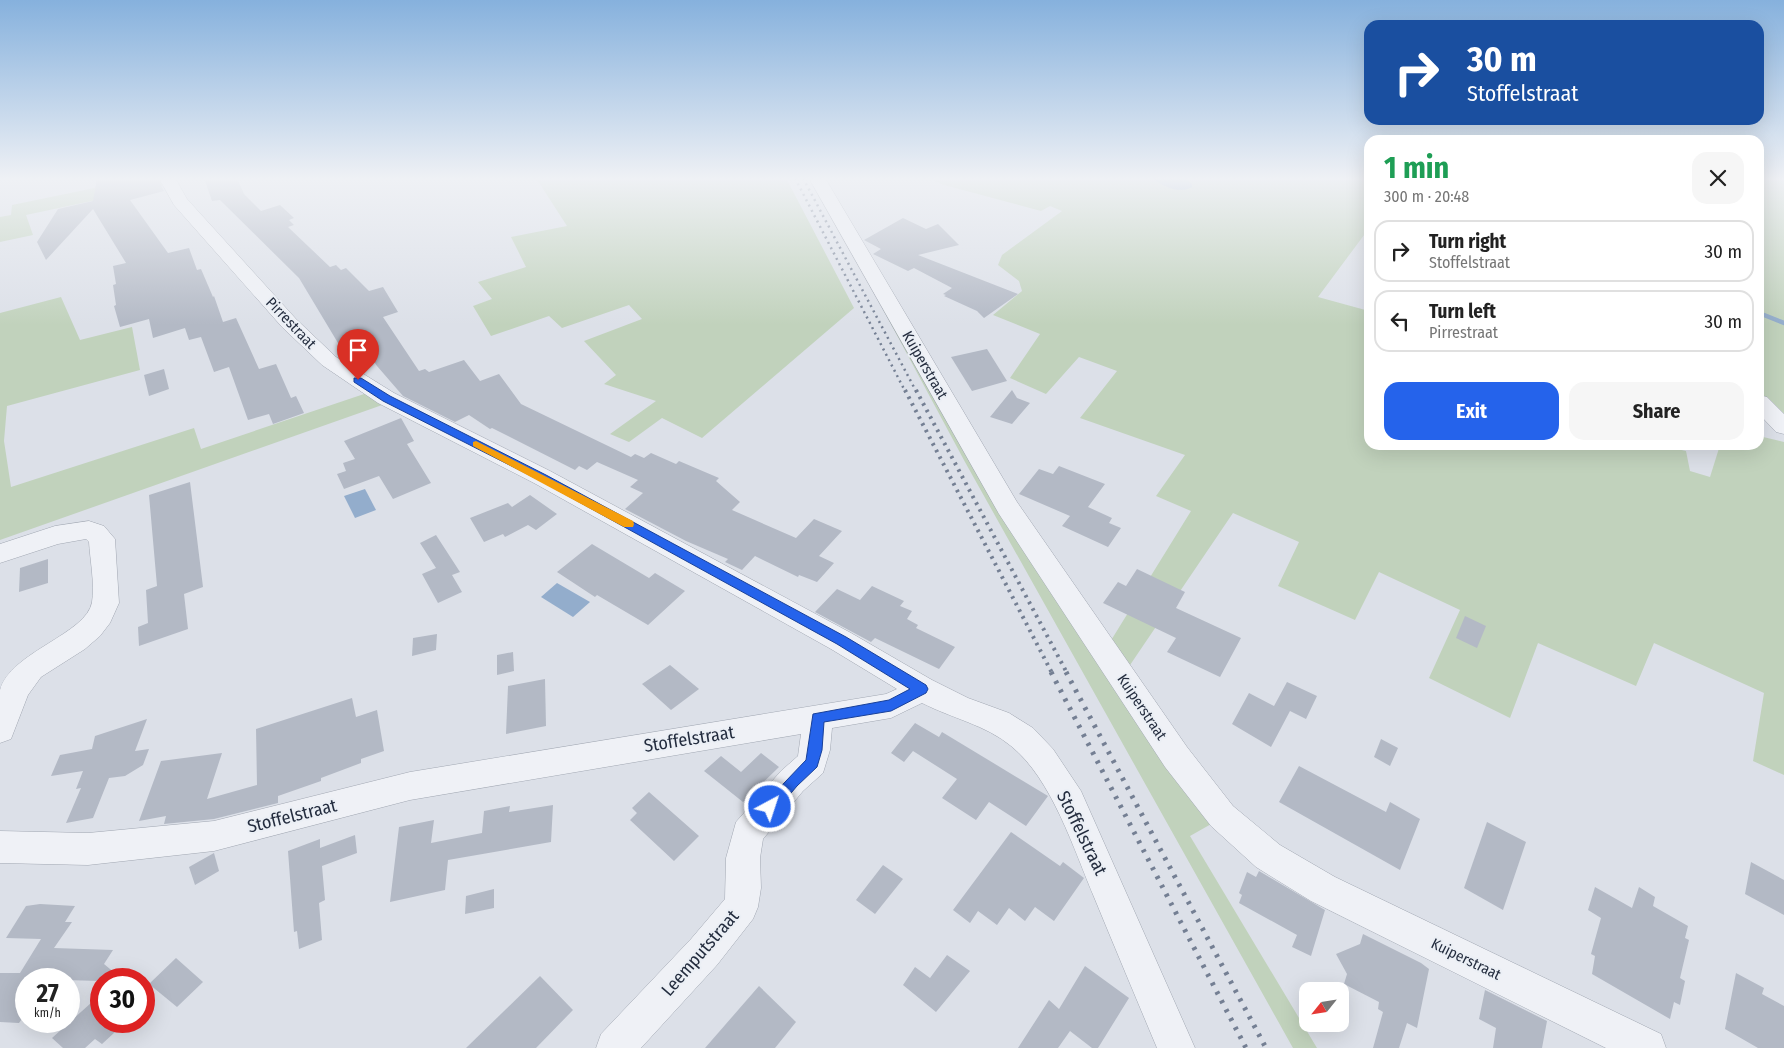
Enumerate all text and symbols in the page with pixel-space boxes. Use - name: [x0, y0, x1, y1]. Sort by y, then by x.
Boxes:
- text: 30 m: [1467, 38, 1537, 80]
- icon: right: [1384, 40, 1449, 105]
- text: Stoffelstraat: [1467, 80, 1579, 107]
- text: 1 min: [1384, 150, 1449, 186]
- button: close: [1692, 152, 1744, 204]
- text: 300 m · 20:48: [1384, 187, 1469, 206]
- text: Turn right: [1429, 230, 1506, 253]
- icon: right: [1386, 237, 1414, 265]
- text: 30 m: [1704, 240, 1742, 263]
- text: Stoffelstraat: [1429, 253, 1510, 272]
- street label: Pirrestraat: [262, 293, 320, 353]
- text: Turn left: [1429, 300, 1496, 323]
- icon: left: [1386, 307, 1414, 335]
- text: 30 m: [1704, 310, 1742, 333]
- text: Pirrestraat: [1429, 323, 1498, 342]
- street label: Kuiperstraat: [898, 328, 952, 402]
- pin: [337, 329, 379, 380]
- icon: arrive: [344, 336, 372, 364]
- button: Exit: [1384, 382, 1559, 440]
- button: Share: [1569, 382, 1744, 440]
- street label: Kuiperstraat: [1113, 671, 1171, 743]
- street label: Stoffelstraat: [642, 721, 736, 757]
- position arrow: [743, 780, 795, 832]
- street label: Stoffelstraat: [1052, 787, 1112, 879]
- street label: Stoffelstraat: [245, 794, 339, 838]
- street label: Leemputstraat: [657, 905, 743, 1001]
- street label: Kuiperstraat: [1428, 934, 1504, 984]
- speed limit sign: 30: [90, 968, 155, 1033]
- text: 27: [36, 979, 59, 1009]
- north arrow: [1299, 982, 1349, 1032]
- map controls: [1299, 982, 1349, 1032]
- text: km/h: [34, 1006, 61, 1020]

